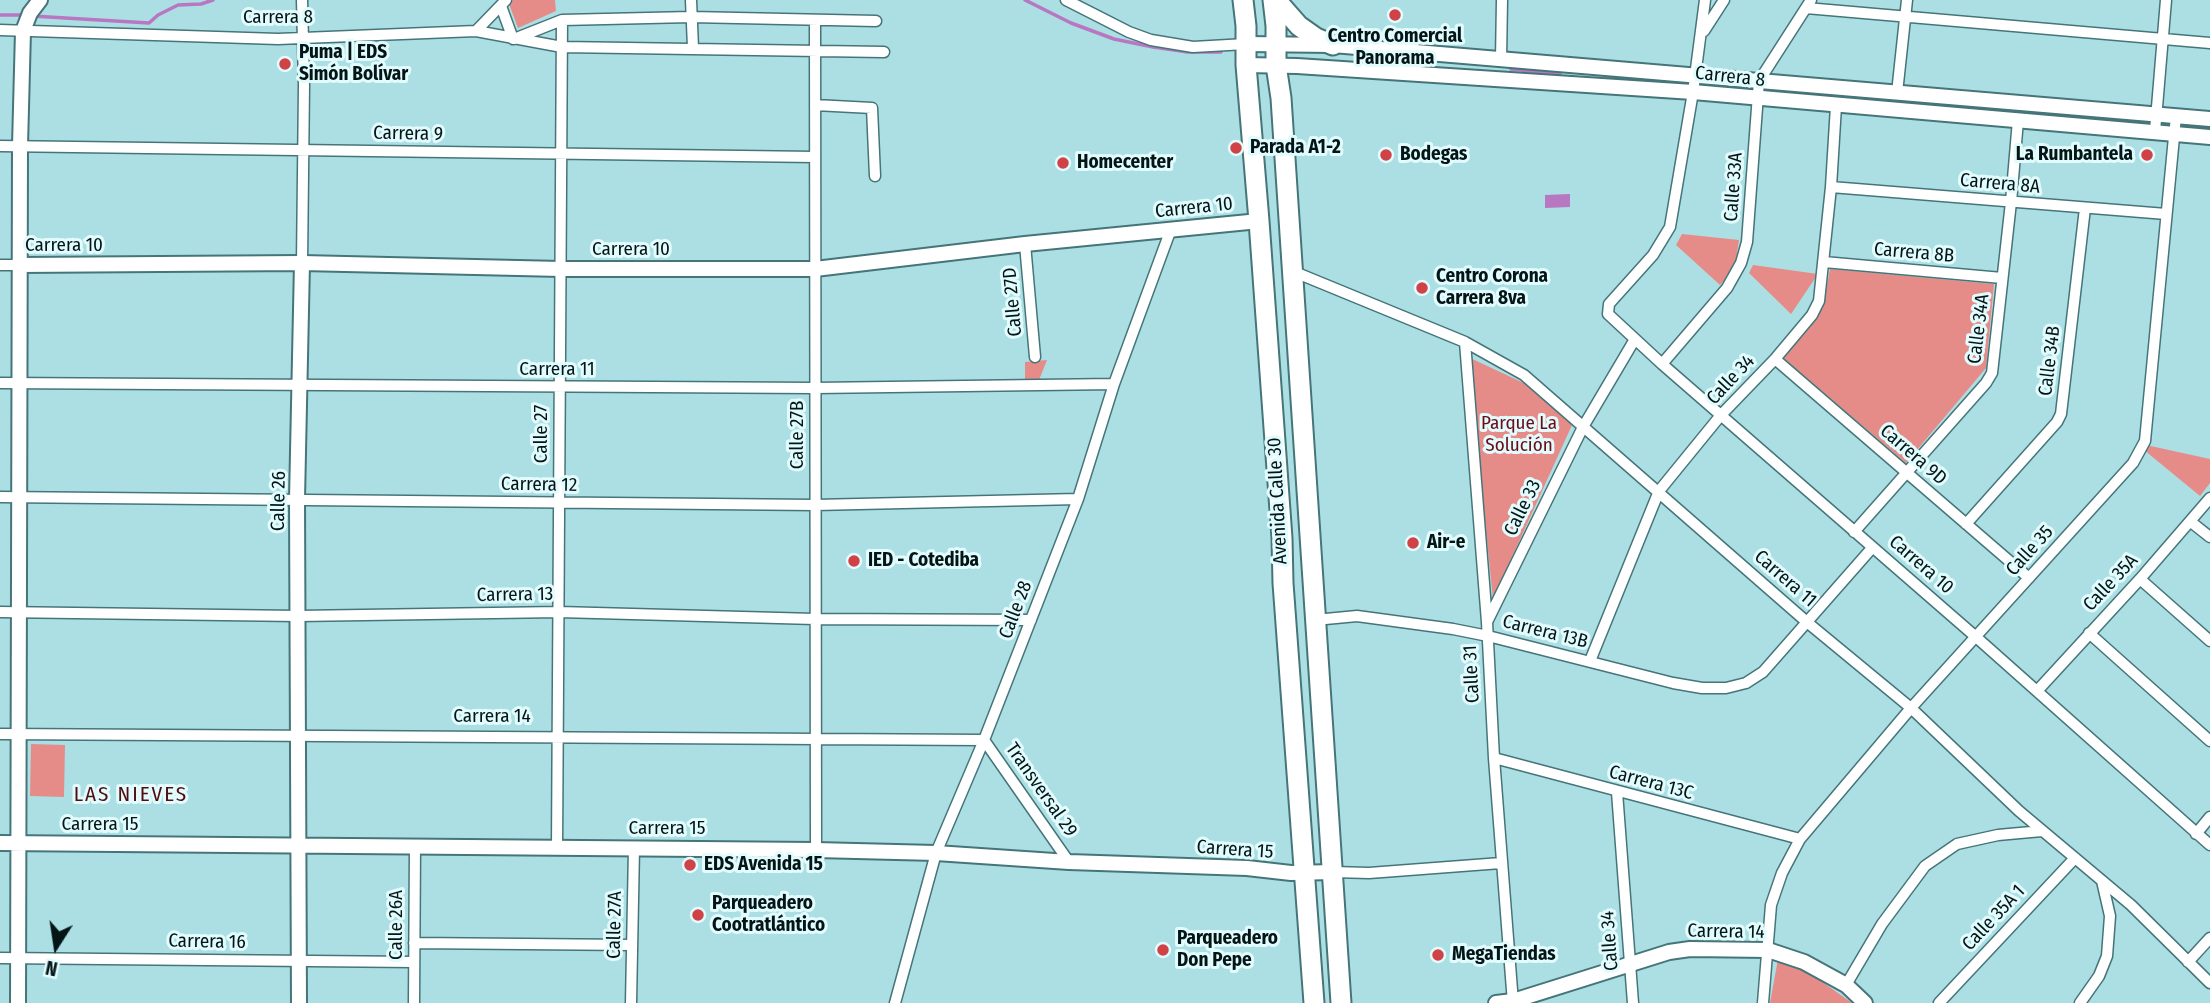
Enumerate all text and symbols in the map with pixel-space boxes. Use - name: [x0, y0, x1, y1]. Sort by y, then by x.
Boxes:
- street label: Carrera 8: [243, 7, 313, 29]
- marker: Centro Comercial Panorama: [1387, 7, 1403, 23]
- place label: Centro Comercial Panorama: [1328, 26, 1462, 70]
- place label: Puma | EDS Simón Bolívar: [299, 42, 408, 86]
- marker: Puma | EDS Simón Bolívar: [277, 56, 293, 72]
- street label: Carrera 8: [1694, 62, 1766, 92]
- street label: Carrera 9: [373, 122, 443, 146]
- place label: Parada A1-2: [1250, 137, 1341, 159]
- marker: Parada A1-2: [1228, 140, 1244, 156]
- place label: Bodegas: [1400, 144, 1467, 166]
- place label: La Rumbantela: [2016, 144, 2133, 166]
- marker: Bodegas: [1378, 147, 1394, 163]
- marker: La Rumbantela: [2139, 147, 2155, 163]
- place label: Homecenter: [1077, 152, 1173, 174]
- street label: Calle 33A: [1720, 152, 1748, 222]
- marker: Homecenter: [1055, 155, 1071, 171]
- street label: Carrera 8A: [1959, 169, 2041, 199]
- street label: Carrera 10: [1154, 193, 1234, 223]
- street label: Carrera 10: [25, 235, 103, 257]
- street label: Carrera 8B: [1873, 238, 1955, 268]
- street label: Carrera 10: [592, 239, 670, 261]
- street label: Calle 27D: [999, 266, 1027, 338]
- place label: Centro Corona Carrera 8va: [1436, 266, 1548, 310]
- marker: Centro Corona Carrera 8va: [1414, 280, 1430, 296]
- street label: Calle 34A: [1963, 293, 1995, 365]
- street label: Calle 34B: [2034, 325, 2066, 397]
- street label: Calle 34: [1702, 350, 1760, 410]
- street label: Carrera 11: [519, 359, 595, 381]
- street label: Calle 27B: [787, 401, 809, 469]
- street label: Calle 27: [531, 405, 553, 463]
- park label: Parque La Solución: [1481, 413, 1557, 457]
- street label: Carrera 9D: [1875, 420, 1951, 490]
- street label: Avenida Calle 30: [1263, 437, 1293, 565]
- street label: Calle 26: [267, 471, 291, 531]
- street label: Carrera 12: [501, 473, 577, 497]
- street label: Calle 33: [1500, 476, 1546, 540]
- street label: Calle 35: [2002, 521, 2058, 581]
- street label: Carrera 10: [1884, 531, 1958, 599]
- place label: Air-e: [1427, 532, 1465, 554]
- marker: Air-e: [1405, 535, 1421, 551]
- street label: Carrera 11: [1749, 546, 1821, 612]
- place label: IED - Cotediba: [868, 550, 979, 572]
- street label: Calle 35A: [2079, 550, 2143, 616]
- marker: IED - Cotediba: [846, 553, 862, 569]
- street label: Calle 28: [995, 578, 1037, 642]
- street label: Carrera 13: [476, 583, 554, 607]
- street label: Carrera 13B: [1500, 610, 1590, 654]
- street label: Calle 31: [1459, 644, 1485, 704]
- street label: Carrera 14: [453, 706, 531, 728]
- street label: Transversal 29: [1000, 739, 1082, 841]
- street label: Carrera 13C: [1606, 761, 1696, 805]
- district label: LAS NIEVES: [75, 782, 187, 808]
- street label: Carrera 15: [62, 814, 138, 836]
- street label: Carrera 15: [629, 818, 705, 840]
- street label: Carrera 15: [1196, 836, 1274, 864]
- place label: EDS Avenida 15: [704, 854, 823, 876]
- marker: EDS Avenida 15: [682, 857, 698, 873]
- street label: Calle 35A 1: [1958, 880, 2030, 956]
- street label: Calle 26A: [386, 890, 408, 960]
- street label: Calle 27A: [603, 891, 627, 959]
- place label: Parqueadero Cootratlántico: [712, 893, 825, 937]
- marker: Parqueadero Cootratlántico: [690, 907, 706, 923]
- street label: Calle 34: [1597, 910, 1623, 972]
- north arrow: [21, 912, 91, 982]
- street label: Carrera 14: [1687, 920, 1765, 944]
- place label: Parqueadero Don Pepe: [1177, 928, 1278, 972]
- street label: Carrera 16: [168, 930, 246, 954]
- marker: Parqueadero Don Pepe: [1155, 942, 1171, 958]
- place label: MegaTiendas: [1452, 944, 1556, 966]
- marker: MegaTiendas: [1430, 947, 1446, 963]
- text: N: [44, 956, 59, 980]

